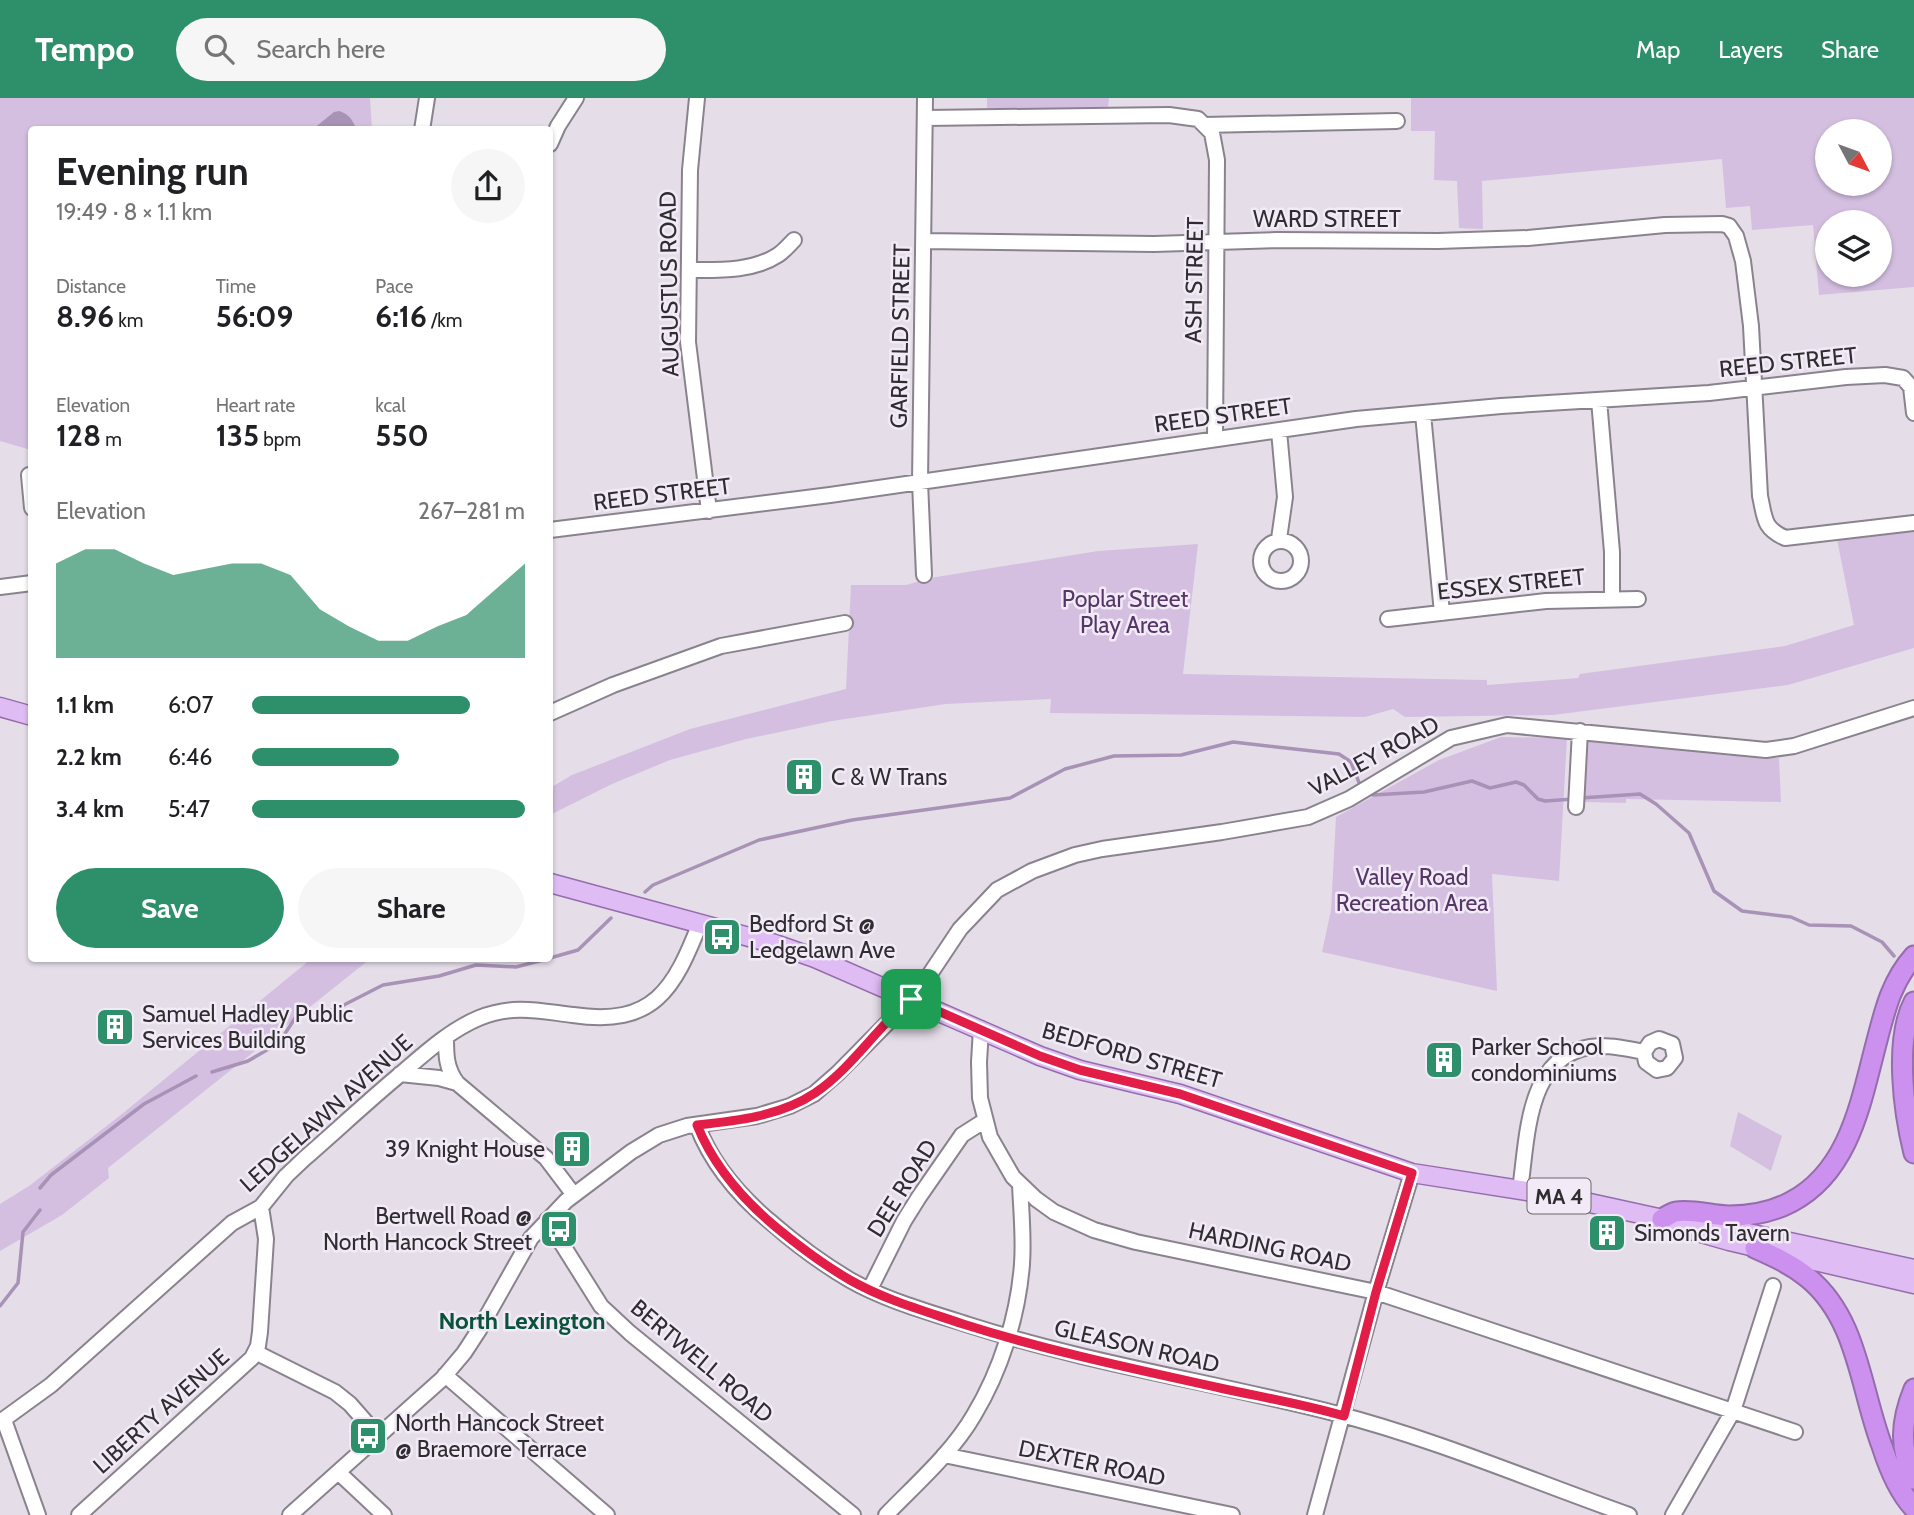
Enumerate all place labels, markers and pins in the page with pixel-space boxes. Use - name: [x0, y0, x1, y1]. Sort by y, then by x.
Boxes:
- building icon: C & W Trans: [783, 756, 825, 798]
- place label: C & W Trans: [831, 763, 947, 791]
- place label: Bedford St @ Ledgelawn Ave: [749, 910, 895, 964]
- bus stop icon: Bedford St @ Ledgelawn Ave: [701, 916, 743, 958]
- pin: [881, 969, 941, 1029]
- place label: Samuel Hadley Public Services Building: [142, 1000, 353, 1054]
- building icon: Samuel Hadley Public Services Building: [94, 1006, 136, 1048]
- place label: Parker School condominiums: [1471, 1033, 1617, 1087]
- building icon: Parker School condominiums: [1423, 1039, 1465, 1081]
- building icon: 39 Knight House: [551, 1128, 593, 1170]
- place label: 39 Knight House: [385, 1135, 545, 1163]
- place label: Bertwell Road @ North Hancock Street: [323, 1202, 532, 1256]
- bus stop icon: Bertwell Road @ North Hancock Street: [538, 1208, 580, 1250]
- building icon: Simonds Tavern: [1586, 1212, 1628, 1254]
- place label: Simonds Tavern: [1634, 1219, 1790, 1247]
- place label: North Hancock Street @ Braemore Terrace: [395, 1409, 604, 1463]
- bus stop icon: North Hancock Street @ Braemore Terrace: [347, 1415, 389, 1457]

